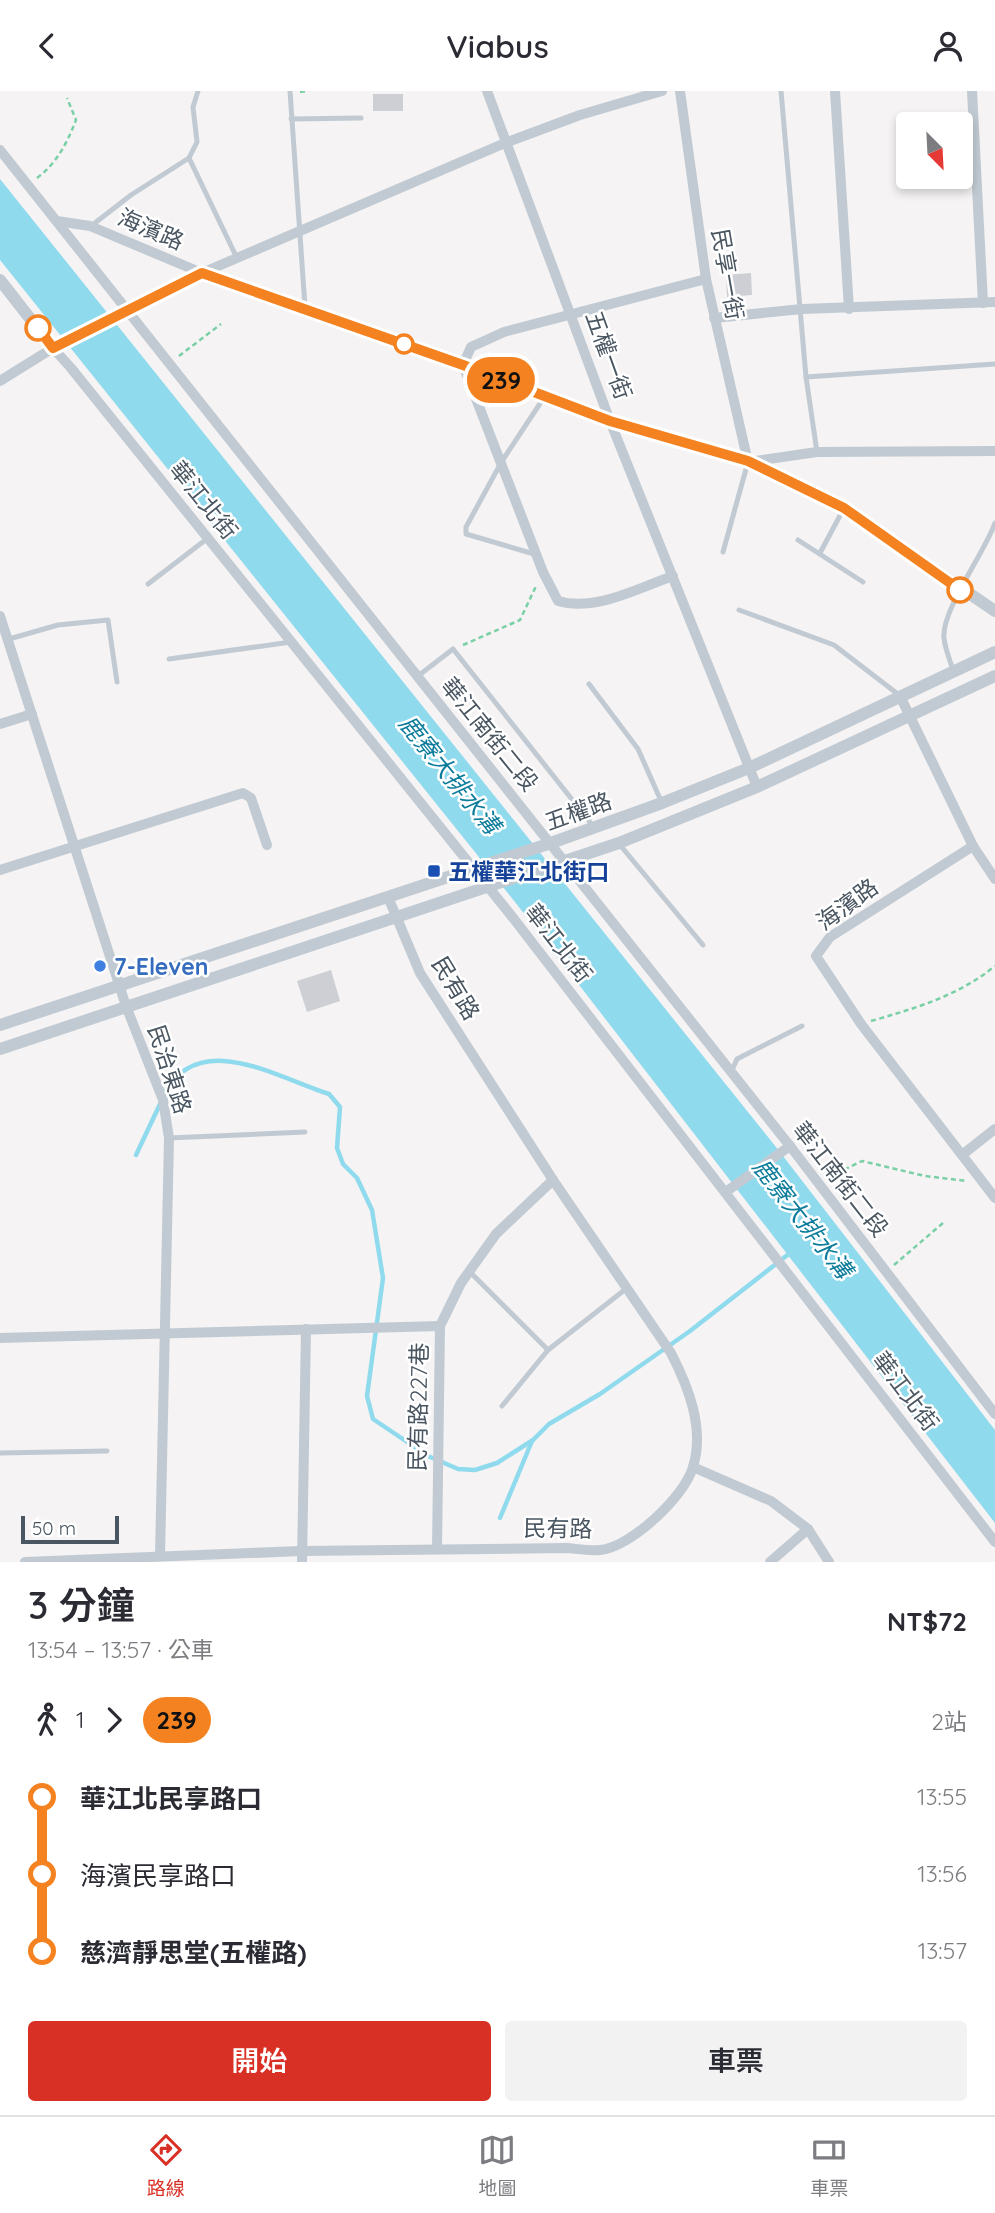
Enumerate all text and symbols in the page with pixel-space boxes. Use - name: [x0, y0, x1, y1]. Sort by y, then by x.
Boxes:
- text: Viabus: [446, 26, 549, 66]
- icon: back: [28, 27, 66, 65]
- icon: person: [929, 27, 967, 65]
- north arrow: [896, 112, 973, 189]
- map controls: [896, 112, 973, 189]
- street label: 海濱路: [114, 202, 188, 256]
- street label: 民享一街: [706, 226, 750, 322]
- street label: 五權一街: [580, 307, 638, 403]
- unlabelled marker: [25, 315, 51, 341]
- unlabelled marker: [394, 334, 414, 354]
- line badge: 239: [461, 357, 541, 403]
- text: 239: [481, 365, 521, 395]
- street label: 華江北街: [164, 455, 244, 545]
- unlabelled marker: [947, 577, 973, 603]
- street label: 華江南街二段: [435, 671, 545, 797]
- water label: 鹿寮大排水溝: [393, 709, 509, 842]
- street label: 五權路: [541, 786, 615, 836]
- place label: 五權華江北街口: [448, 857, 609, 886]
- marker: 五權華江北街口: [426, 863, 442, 879]
- street label: 海濱路: [811, 872, 883, 936]
- street label: 華江北街: [519, 898, 599, 988]
- street label: 民有路: [426, 951, 486, 1025]
- place label: 7-Eleven: [114, 952, 208, 981]
- marker: 7-Eleven: [92, 958, 108, 974]
- street label: 民治東路: [142, 1021, 198, 1117]
- street label: 華江南街二段: [787, 1116, 895, 1242]
- water label: 鹿寮大排水溝: [747, 1152, 861, 1286]
- street label: 民有路227巷: [402, 1342, 434, 1472]
- street label: 華江北街: [867, 1346, 945, 1436]
- scale bar: [21, 1513, 119, 1545]
- street label: 民有路: [523, 1513, 593, 1543]
- text: 50 m: [32, 1516, 76, 1540]
- text: 3 分鐘: [28, 1581, 135, 1629]
- text: NT$72: [887, 1605, 967, 1638]
- text: 13:54 – 13:57 · 公車: [28, 1635, 214, 1664]
- icon: walk: [28, 1701, 66, 1739]
- icon: forward: [95, 1701, 133, 1739]
- text: 1: [76, 1705, 85, 1734]
- text: 239: [157, 1705, 197, 1735]
- text: 2站: [931, 1707, 967, 1736]
- text: 華江北民享路口: [80, 1782, 262, 1815]
- text: 13:55: [917, 1782, 967, 1811]
- text: 海濱民享路口: [80, 1859, 236, 1892]
- text: 13:56: [917, 1859, 967, 1888]
- text: 慈濟靜思堂(五權路): [80, 1936, 307, 1969]
- text: 13:57: [918, 1936, 967, 1965]
- button: 開始: [28, 2021, 491, 2101]
- button: 車票: [505, 2021, 967, 2101]
- tab: 路線: [147, 2131, 185, 2200]
- tab: 地圖: [478, 2131, 516, 2200]
- tab: 車票: [810, 2131, 848, 2200]

